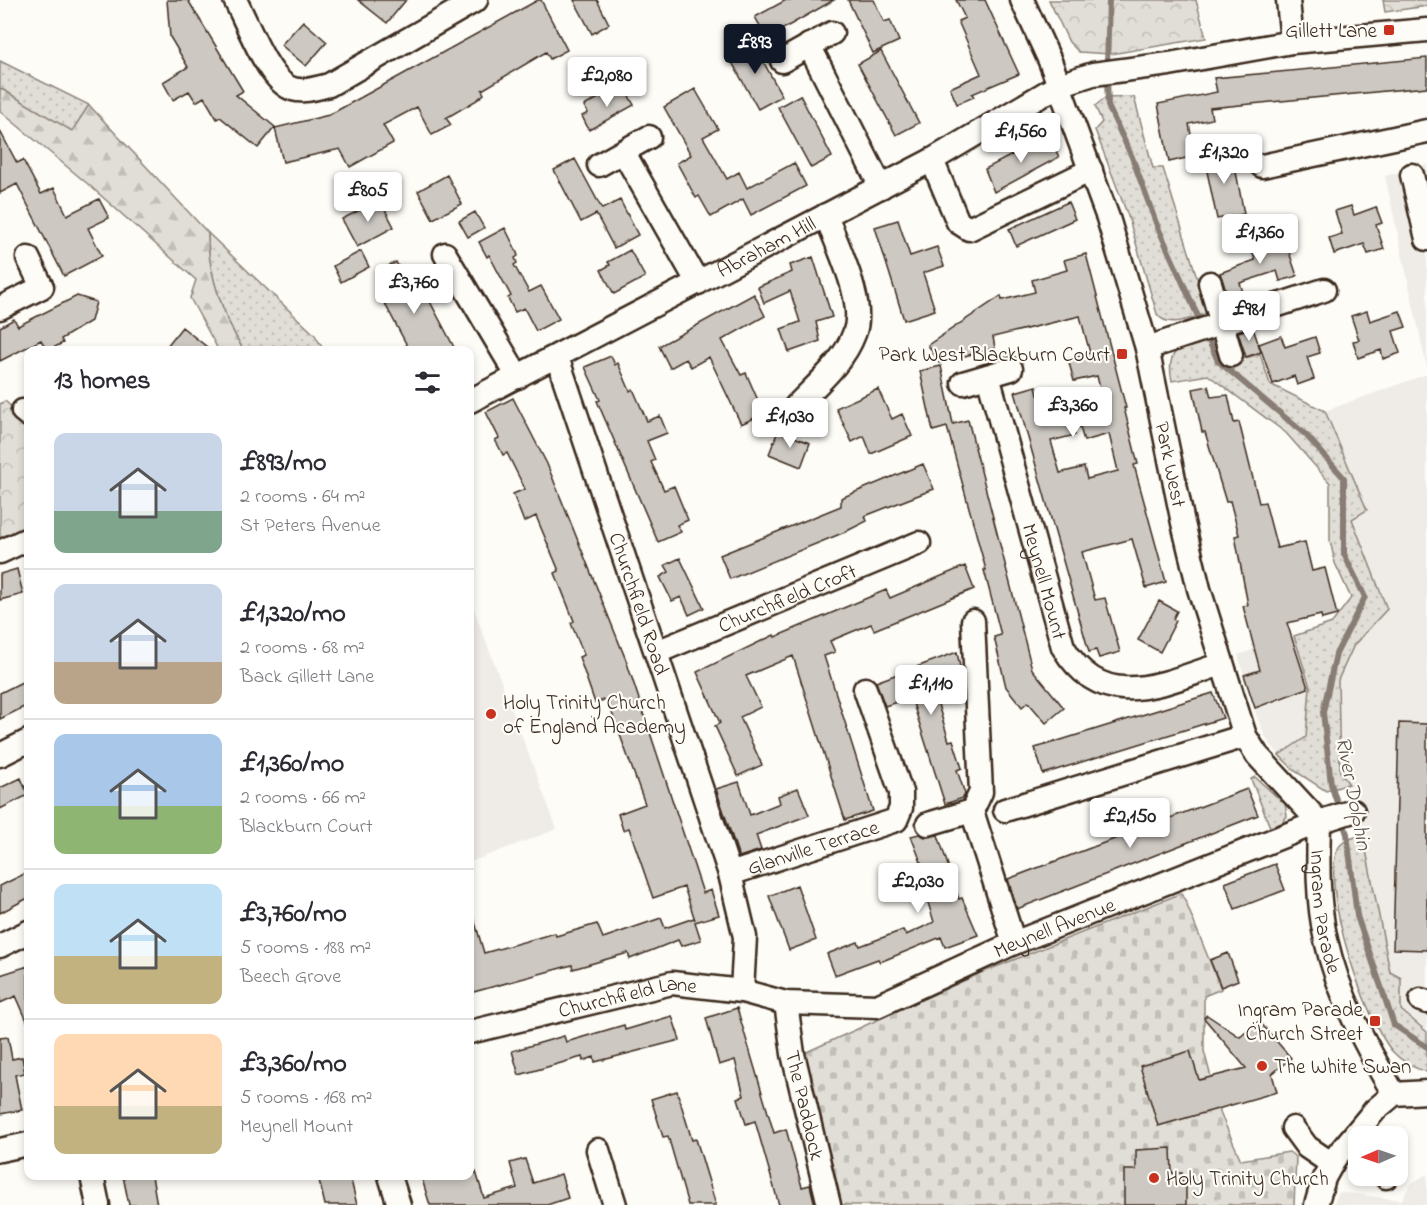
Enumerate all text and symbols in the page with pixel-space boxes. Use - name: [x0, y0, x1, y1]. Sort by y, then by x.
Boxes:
- place label: Gillett Lane: [1285, 17, 1378, 47]
- marker: Gillett Lane: [1382, 23, 1396, 37]
- pin: £893: [719, 24, 791, 75]
- text: £893: [738, 29, 772, 58]
- pin: £2,080: [558, 57, 656, 108]
- text: £2,080: [582, 62, 632, 91]
- pin: £1,560: [972, 113, 1070, 164]
- text: £1,560: [995, 118, 1047, 147]
- pin: £1,320: [1175, 134, 1273, 185]
- text: £1,320: [1199, 139, 1249, 168]
- pin: £805: [332, 172, 404, 223]
- text: £805: [348, 177, 388, 206]
- street label: Abraham Hill: [712, 210, 822, 287]
- pin: £1,360: [1211, 214, 1309, 265]
- text: £1,360: [1236, 219, 1284, 248]
- pin: £3,760: [365, 264, 463, 315]
- text: £3,760: [389, 269, 439, 298]
- pin: £981: [1213, 291, 1285, 342]
- text: £981: [1233, 296, 1265, 325]
- place label: Park West Blackburn Court: [879, 341, 1110, 371]
- marker: Park West Blackburn Court: [1115, 347, 1129, 361]
- text: 13 homes: [54, 363, 150, 401]
- icon: filters: [411, 366, 444, 399]
- pin: £3,360: [1024, 387, 1122, 438]
- text: £3,360: [1048, 392, 1098, 421]
- pin: £1,030: [741, 398, 839, 449]
- text: £1,030: [766, 403, 814, 432]
- street label: Park West: [1146, 419, 1192, 510]
- text: £893/mo: [240, 445, 326, 483]
- icon: home: [102, 457, 174, 529]
- text: 2 rooms · 64 m²: [240, 483, 365, 512]
- text: St Peters Avenue: [240, 512, 381, 541]
- street label: Meynell Mount: [1013, 520, 1073, 643]
- street label: Churchfield Road: [600, 529, 675, 680]
- street label: Churchfield Croft: [714, 557, 862, 642]
- text: £1,320/mo: [240, 596, 346, 634]
- icon: home: [102, 608, 174, 680]
- text: 2 rooms · 68 m²: [240, 634, 365, 663]
- text: Back Gillett Lane: [240, 663, 374, 692]
- pin: £1,110: [882, 665, 980, 716]
- text: £1,110: [909, 670, 953, 699]
- place label: Holy Trinity Church of England Academy: [503, 689, 686, 745]
- marker: Holy Trinity Church of England Academy: [484, 707, 498, 721]
- water label: River Dolphin: [1325, 734, 1379, 854]
- text: £1,360/mo: [240, 746, 344, 784]
- icon: home: [102, 758, 174, 830]
- text: 2 rooms · 66 m²: [240, 784, 366, 813]
- pin: £2,150: [1081, 798, 1179, 849]
- text: £2,150: [1104, 803, 1156, 832]
- text: Blackburn Court: [240, 813, 373, 842]
- street label: Glanville Terrace: [744, 813, 884, 884]
- street label: Ingram Parade: [1299, 849, 1348, 979]
- pin: £2,030: [869, 863, 967, 914]
- text: £2,030: [892, 868, 944, 897]
- street label: Meynell Avenue: [989, 891, 1121, 967]
- text: £3,760/mo: [240, 896, 347, 934]
- icon: home: [102, 908, 174, 980]
- text: 5 rooms · 188 m²: [240, 934, 371, 963]
- text: Beech Grove: [240, 963, 341, 992]
- street label: Churchfield Lane: [555, 969, 699, 1027]
- place label: Ingram Parade Church Street: [1238, 996, 1364, 1050]
- marker: Ingram Parade Church Street: [1368, 1014, 1382, 1028]
- text: £3,360/mo: [240, 1046, 347, 1084]
- street label: The Paddock: [776, 1048, 831, 1164]
- place label: The White Swan: [1274, 1053, 1411, 1083]
- icon: home: [102, 1058, 174, 1130]
- marker: The White Swan: [1255, 1059, 1269, 1073]
- text: 5 rooms · 168 m²: [240, 1084, 373, 1113]
- text: Meynell Mount: [240, 1113, 353, 1142]
- north arrow: [1348, 1126, 1408, 1186]
- map controls: [1348, 1126, 1408, 1186]
- place label: Holy Trinity Church: [1166, 1165, 1329, 1197]
- marker: Holy Trinity Church: [1147, 1171, 1161, 1185]

